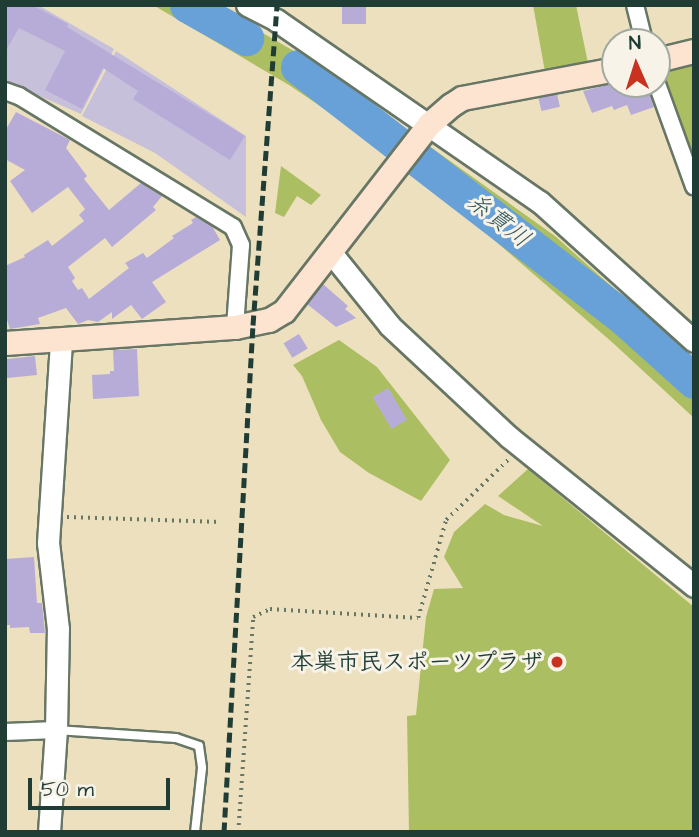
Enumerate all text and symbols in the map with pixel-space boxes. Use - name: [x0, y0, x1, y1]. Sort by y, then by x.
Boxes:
- north arrow: [601, 28, 671, 98]
- text: N: [628, 30, 642, 57]
- water label: 糸貫川: [461, 187, 535, 255]
- place label: 本巣市民スポーツプラザ: [290, 648, 543, 676]
- marker: 本巣市民スポーツプラザ: [549, 654, 565, 670]
- scale bar: [32, 764, 173, 808]
- text: 50 m: [41, 775, 94, 804]

